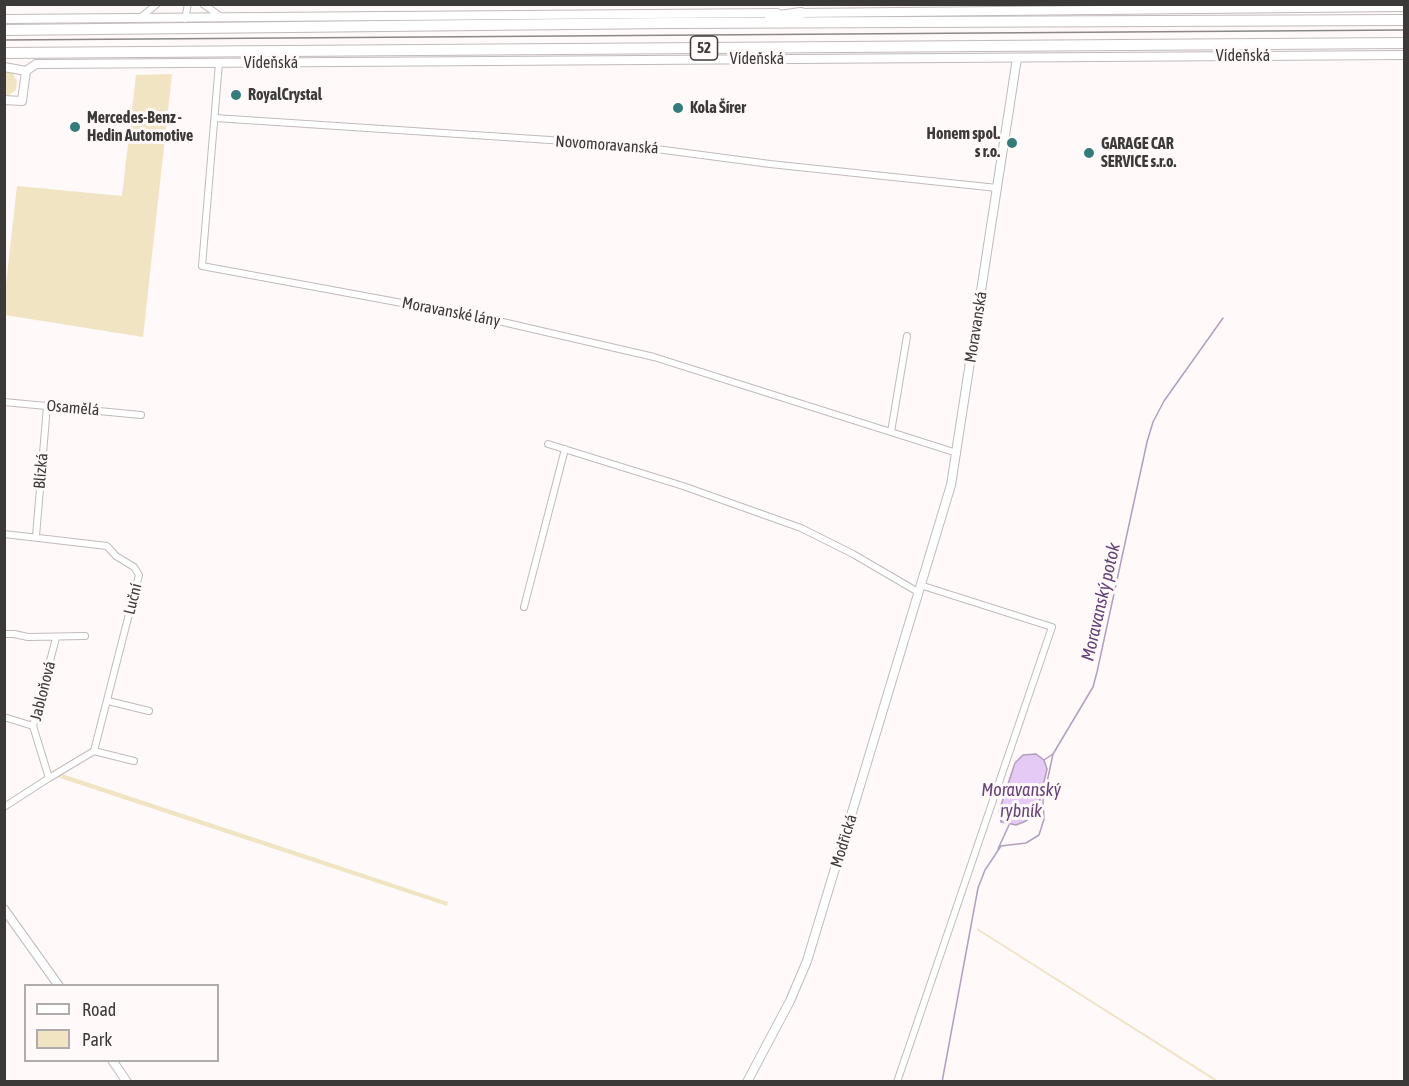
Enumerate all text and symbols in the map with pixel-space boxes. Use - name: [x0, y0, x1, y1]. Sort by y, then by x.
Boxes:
- road number: 52: [690, 36, 718, 60]
- street label: Vídeňská: [1216, 46, 1270, 66]
- street label: Vídeňská: [730, 49, 784, 69]
- street label: Vídeňská: [244, 53, 298, 73]
- place label: RoyalCrystal: [248, 85, 322, 105]
- marker: RoyalCrystal: [229, 88, 243, 102]
- place label: Kola Šírer: [690, 98, 746, 118]
- marker: Kola Šírer: [671, 101, 685, 115]
- place label: Mercedes-Benz - Hedin Automotive: [87, 108, 193, 146]
- marker: Mercedes-Benz - Hedin Automotive: [68, 120, 82, 134]
- place label: Honem spol. s r.o.: [927, 124, 1000, 162]
- street label: Novomoravanská: [555, 132, 659, 158]
- place label: GARAGE CAR SERVICE s.r.o.: [1101, 134, 1176, 172]
- marker: Honem spol. s r.o.: [1005, 136, 1019, 150]
- marker: GARAGE CAR SERVICE s.r.o.: [1082, 146, 1096, 160]
- street label: Moravanská: [961, 290, 991, 364]
- street label: Moravanské lány: [400, 293, 502, 331]
- street label: Osamělá: [46, 396, 100, 420]
- street label: Blízká: [30, 452, 52, 490]
- water label: Moravanský potok: [1077, 541, 1125, 663]
- street label: Luční: [120, 582, 146, 616]
- street label: Jabloňová: [26, 659, 60, 723]
- water label: Moravanský rybník: [981, 779, 1061, 822]
- street label: Modřická: [827, 812, 861, 870]
- legend: [24, 984, 219, 1062]
- text: Road: [82, 999, 116, 1020]
- text: Park: [82, 1029, 112, 1050]

